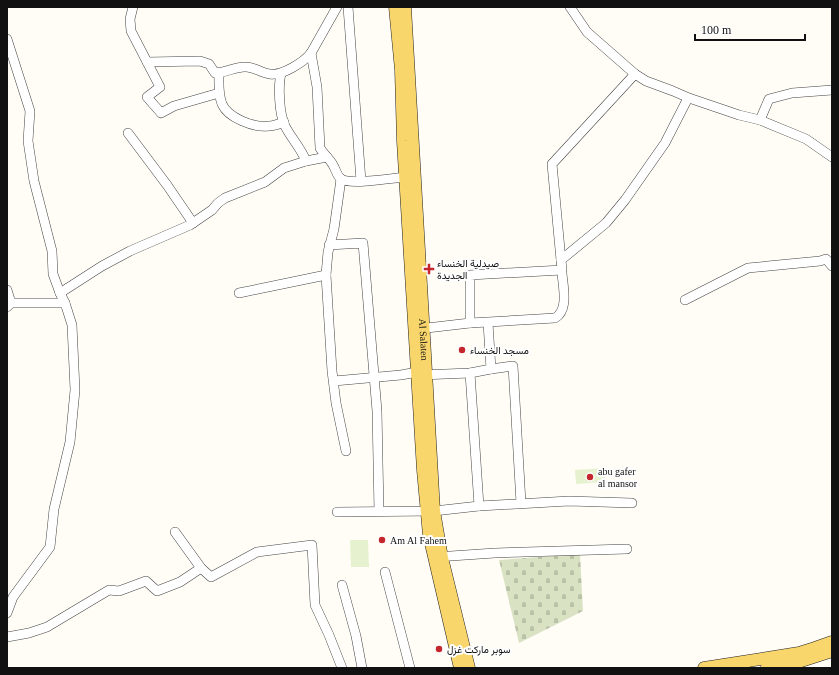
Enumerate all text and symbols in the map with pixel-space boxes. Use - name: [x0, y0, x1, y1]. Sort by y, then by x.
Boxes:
- scale bar: [695, 16, 805, 42]
- text: 100 m: [701, 23, 732, 37]
- place label: صيدلية الخنساء الجديدة: [437, 258, 499, 282]
- marker: صيدلية الخنساء الجديدة: [424, 264, 434, 274]
- street label: Al Salaten: [417, 318, 431, 361]
- marker: مسجد الخنساء: [457, 345, 467, 355]
- place label: مسجد الخنساء: [470, 345, 529, 357]
- place label: abu gafer al mansor: [598, 466, 638, 489]
- marker: abu gafer al mansor: [585, 472, 595, 482]
- marker: Am Al Fahem: [377, 535, 387, 545]
- place label: Am Al Fahem: [390, 535, 447, 546]
- marker: سوبر ماركت غزل: [434, 644, 444, 654]
- place label: سوبر ماركت غزل: [447, 644, 511, 656]

